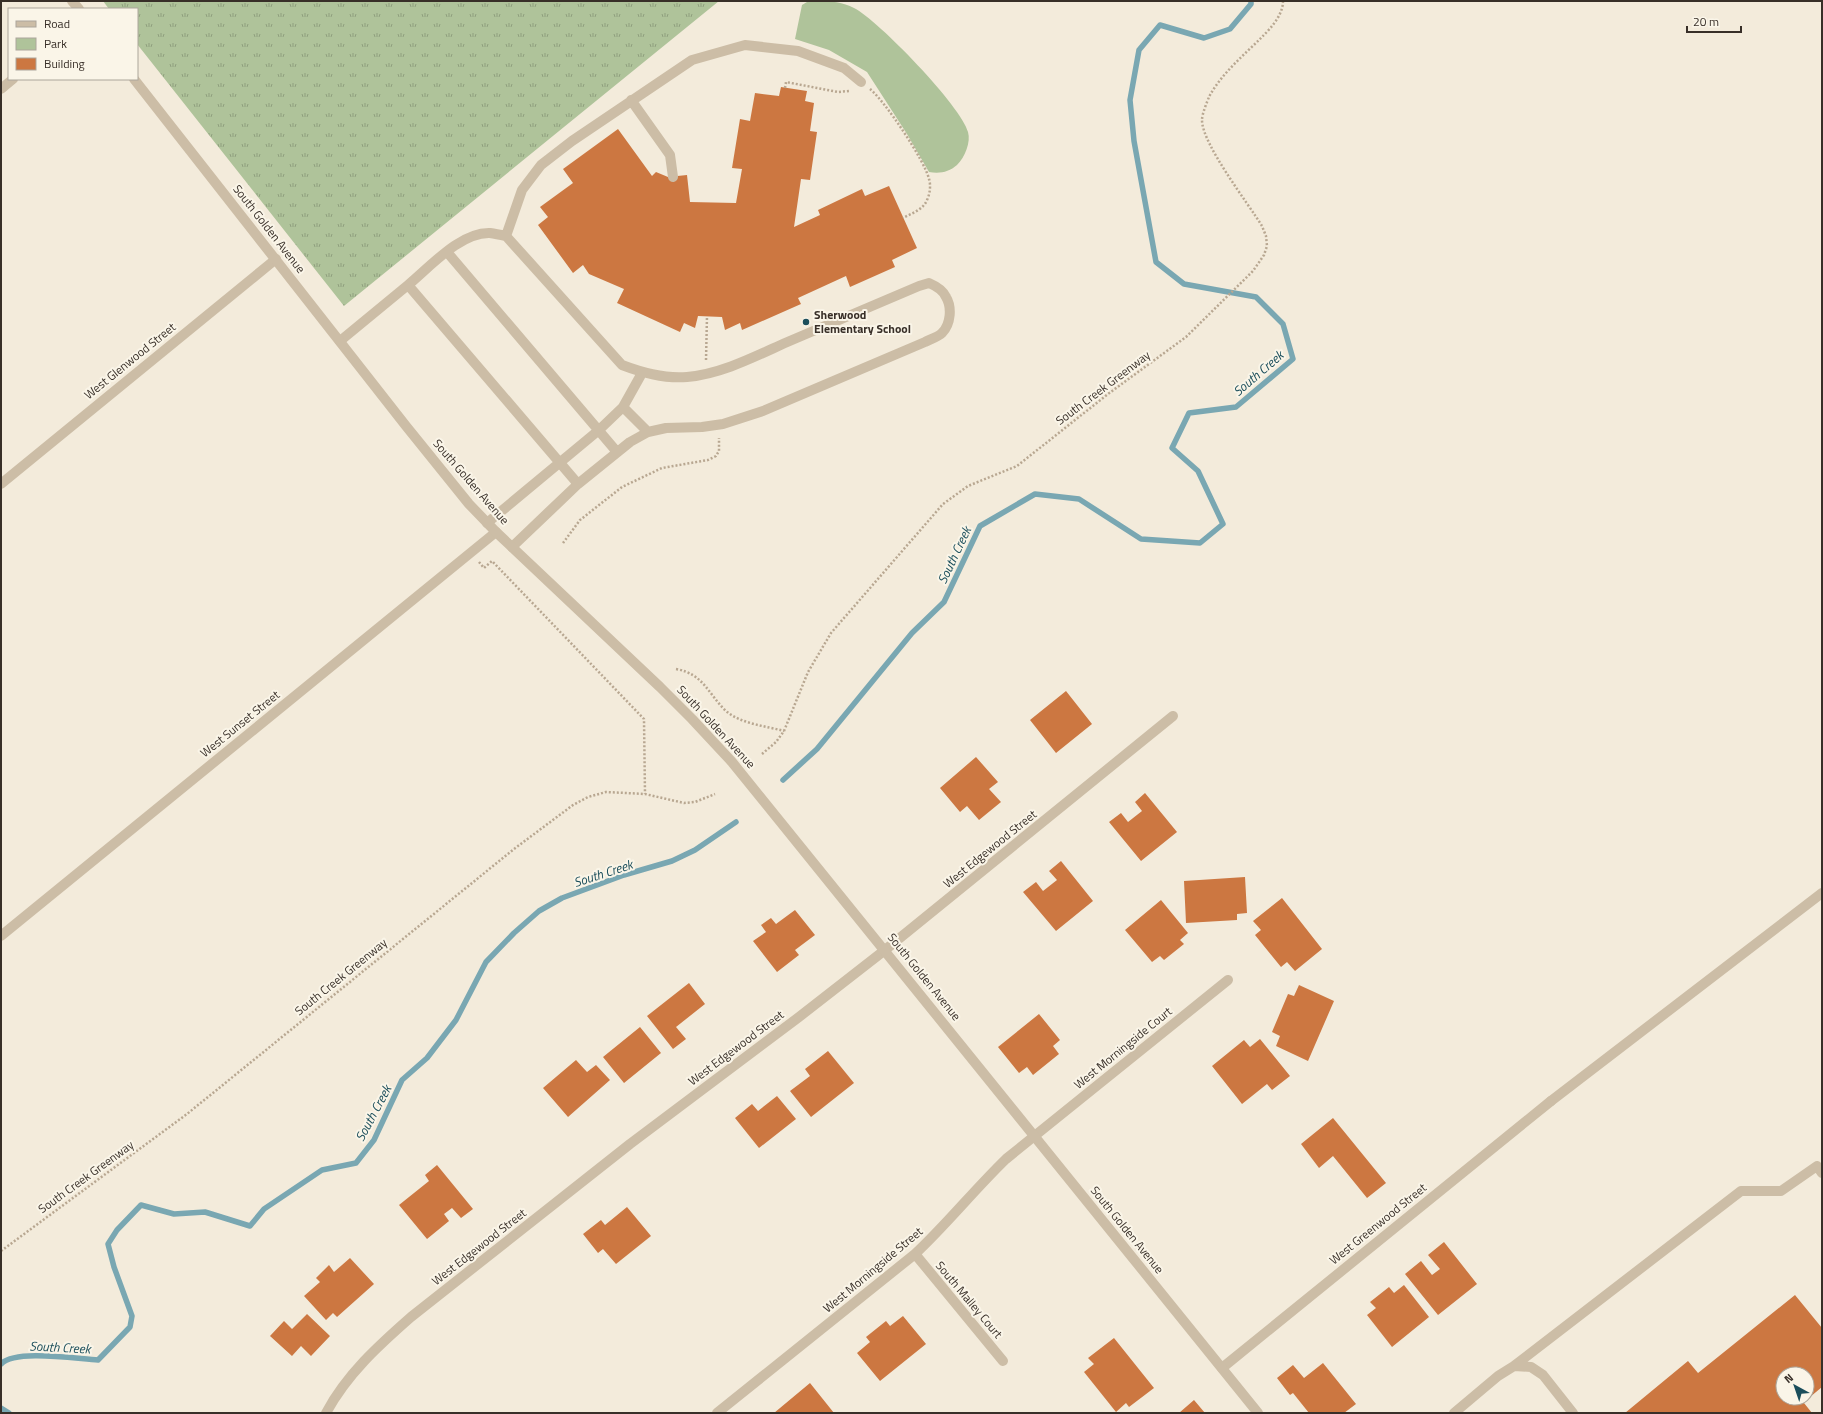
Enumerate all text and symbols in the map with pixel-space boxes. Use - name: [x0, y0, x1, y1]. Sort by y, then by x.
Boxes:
- legend: [8, 8, 138, 80]
- scale bar: [1687, 8, 1741, 34]
- text: 20 m: [1693, 12, 1719, 31]
- text: Road: [44, 14, 70, 33]
- text: Park: [44, 34, 67, 53]
- text: Building: [44, 54, 85, 73]
- street label: South Golden Avenue: [229, 180, 310, 277]
- place label: Sherwood Elementary School: [814, 305, 911, 338]
- street label: West Glenwood Street: [80, 317, 180, 404]
- marker: Sherwood Elementary School: [801, 317, 811, 327]
- water label: South Creek: [1228, 344, 1289, 401]
- street label: South Creek Greenway: [1051, 346, 1154, 430]
- street label: South Golden Avenue: [429, 435, 514, 529]
- water label: South Creek: [932, 521, 977, 587]
- street label: South Golden Avenue: [673, 681, 760, 773]
- street label: West Sunset Street: [196, 685, 284, 762]
- street label: West Edgewood Street: [939, 804, 1041, 892]
- water label: South Creek: [571, 853, 637, 892]
- street label: South Golden Avenue: [883, 929, 966, 1025]
- street label: South Creek Greenway: [290, 933, 391, 1020]
- street label: West Morningside Court: [1069, 1001, 1177, 1093]
- street label: West Edgewood Street: [684, 1005, 788, 1090]
- water label: South Creek: [350, 1079, 397, 1145]
- street label: South Creek Greenway: [34, 1135, 138, 1218]
- street label: West Greenwood Street: [1325, 1178, 1431, 1269]
- street label: South Golden Avenue: [1086, 1182, 1169, 1278]
- street label: West Edgewood Street: [427, 1203, 531, 1290]
- street label: West Morningside Street: [819, 1222, 927, 1317]
- street label: South Malley Court: [931, 1257, 1008, 1343]
- water label: South Creek: [29, 1335, 93, 1359]
- north arrow: [1775, 1366, 1815, 1406]
- text: N: [1781, 1370, 1797, 1387]

